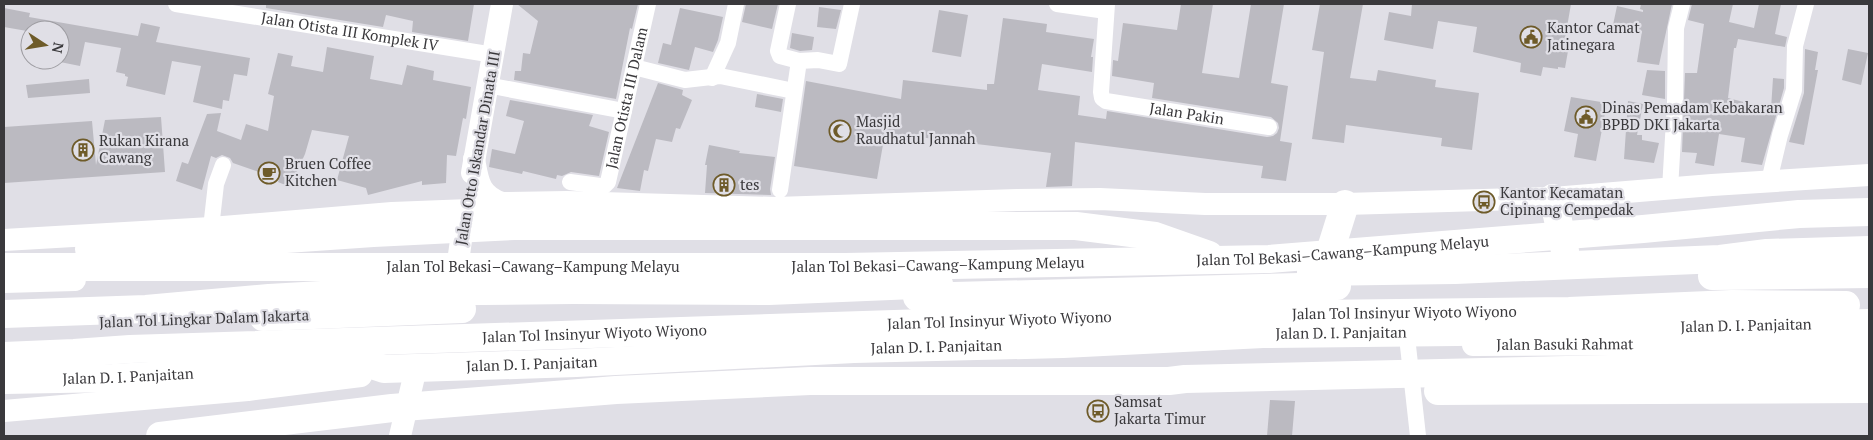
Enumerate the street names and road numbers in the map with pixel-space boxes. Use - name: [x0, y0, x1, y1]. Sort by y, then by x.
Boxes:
- street label: Jalan Otista III Komplek IV: [260, 7, 441, 55]
- street label: Jalan Otista III Dalam: [600, 25, 652, 171]
- street label: Jalan Otto Iskandar Dinata III: [450, 49, 504, 247]
- street label: Jalan Pakin: [1148, 97, 1226, 129]
- street label: Jalan Tol Bekasi–Cawang–Kampung Melayu: [1196, 230, 1490, 269]
- street label: Jalan Tol Bekasi–Cawang–Kampung Melayu: [791, 251, 1085, 276]
- street label: Jalan Tol Bekasi–Cawang–Kampung Melayu: [386, 256, 680, 276]
- street label: Jalan Tol Insinyur Wiyoto Wiyono: [1292, 301, 1517, 323]
- street label: Jalan Tol Lingkar Dalam Jakarta: [99, 304, 310, 332]
- street label: Jalan Tol Insinyur Wiyoto Wiyono: [887, 306, 1112, 333]
- street label: Jalan D. I. Panjaitan: [1680, 313, 1812, 336]
- street label: Jalan Tol Insinyur Wiyoto Wiyono: [482, 319, 707, 346]
- street label: Jalan D. I. Panjaitan: [1275, 322, 1407, 343]
- street label: Jalan Basuki Rahmat: [1496, 333, 1634, 354]
- street label: Jalan D. I. Panjaitan: [870, 334, 1002, 358]
- street label: Jalan D. I. Panjaitan: [466, 351, 598, 375]
- street label: Jalan D. I. Panjaitan: [62, 363, 194, 388]

